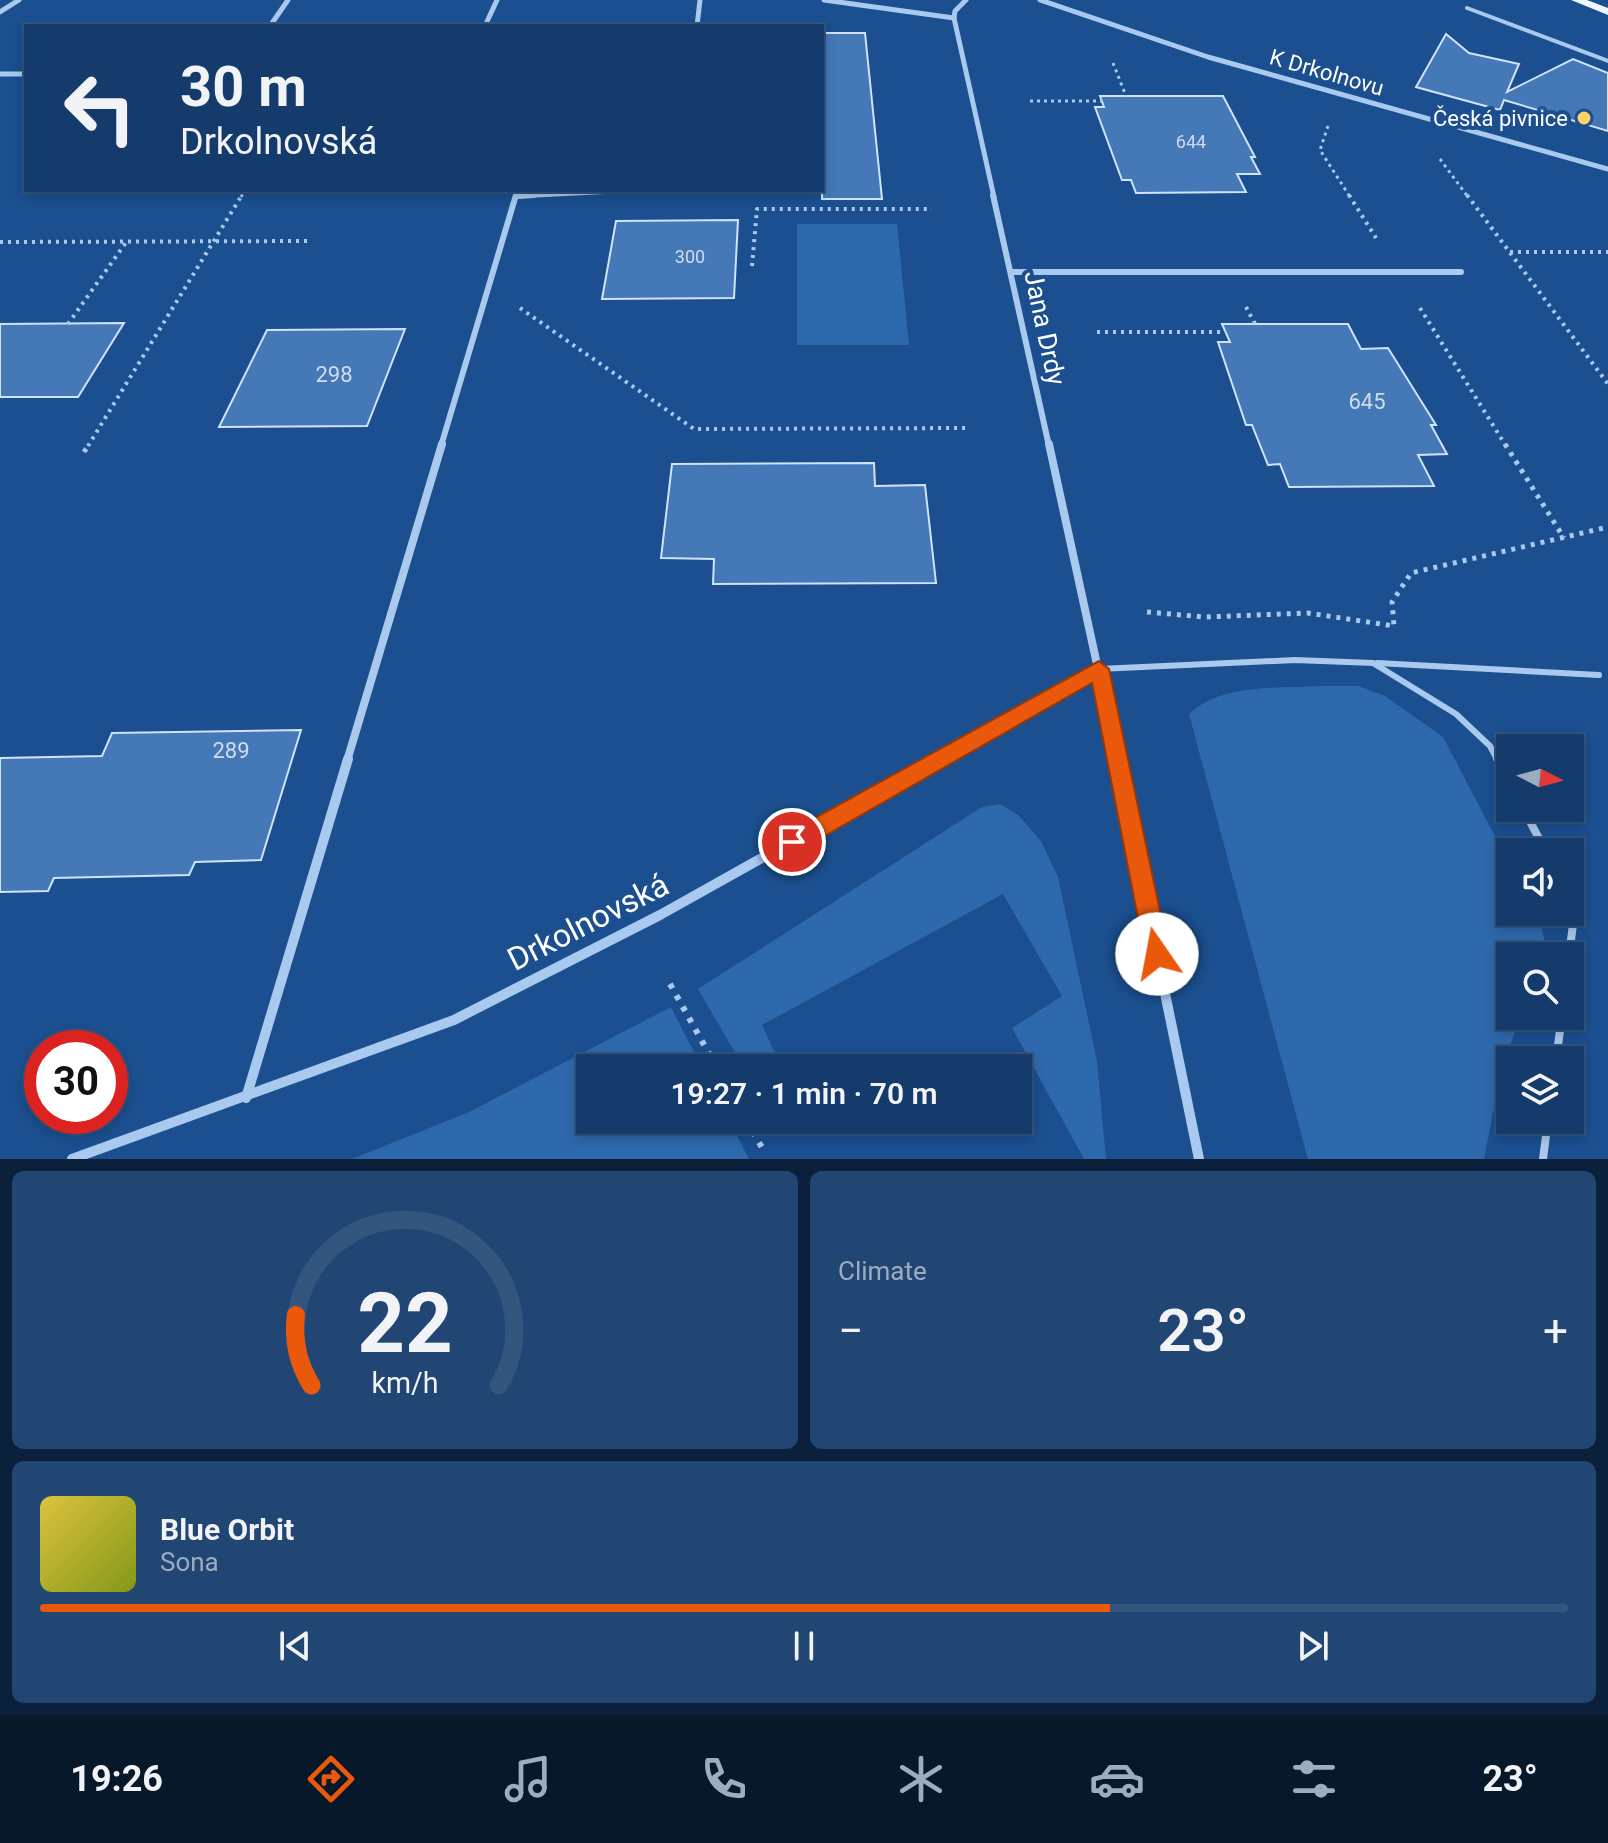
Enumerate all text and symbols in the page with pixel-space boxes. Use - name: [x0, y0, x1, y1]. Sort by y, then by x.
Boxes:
- street label: K Drkolnovu: [1267, 44, 1387, 101]
- text: 30 m: [180, 54, 307, 120]
- icon: left: [48, 56, 152, 160]
- place label: Česká pivnice: [1433, 105, 1568, 131]
- marker: Česká pivnice: [1575, 109, 1593, 127]
- text: Drkolnovská: [180, 121, 377, 163]
- house number: 644: [1176, 131, 1206, 152]
- house number: 300: [675, 246, 705, 267]
- street label: Jana Drdy: [1018, 268, 1072, 388]
- house number: 298: [315, 362, 353, 387]
- house number: 645: [1348, 389, 1386, 414]
- north arrow: [1496, 734, 1584, 822]
- map controls: [1496, 734, 1584, 1134]
- house number: 289: [212, 738, 250, 763]
- pin: [758, 808, 826, 876]
- icon: arrive: [770, 820, 814, 864]
- button: sound: [1496, 838, 1584, 926]
- street label: Drkolnovská: [501, 865, 675, 979]
- position arrow: [1115, 912, 1199, 996]
- button: search: [1496, 942, 1584, 1030]
- speed limit sign: 30: [24, 1030, 128, 1134]
- button: layers: [1496, 1046, 1584, 1134]
- text: 19:27 · 1 min · 70 m: [670, 1076, 938, 1111]
- text: Climate: [838, 1256, 927, 1286]
- text: 22: [357, 1275, 453, 1372]
- text: 23°: [1157, 1295, 1249, 1366]
- text: −: [838, 1305, 863, 1357]
- text: +: [1543, 1305, 1568, 1357]
- text: km/h: [371, 1366, 439, 1400]
- text: Blue Orbit: [160, 1512, 294, 1547]
- text: Sona: [160, 1547, 219, 1577]
- icon: previous: [273, 1624, 317, 1668]
- icon: pause: [782, 1624, 826, 1668]
- icon: next: [1291, 1624, 1335, 1668]
- icon: directions: [303, 1751, 359, 1807]
- icon: music: [500, 1751, 556, 1807]
- icon: phone: [696, 1751, 752, 1807]
- icon: climate: [893, 1751, 949, 1807]
- icon: car: [1089, 1751, 1145, 1807]
- icon: filters: [1286, 1751, 1342, 1807]
- text: 19:26: [70, 1758, 163, 1800]
- text: 23°: [1482, 1758, 1538, 1800]

